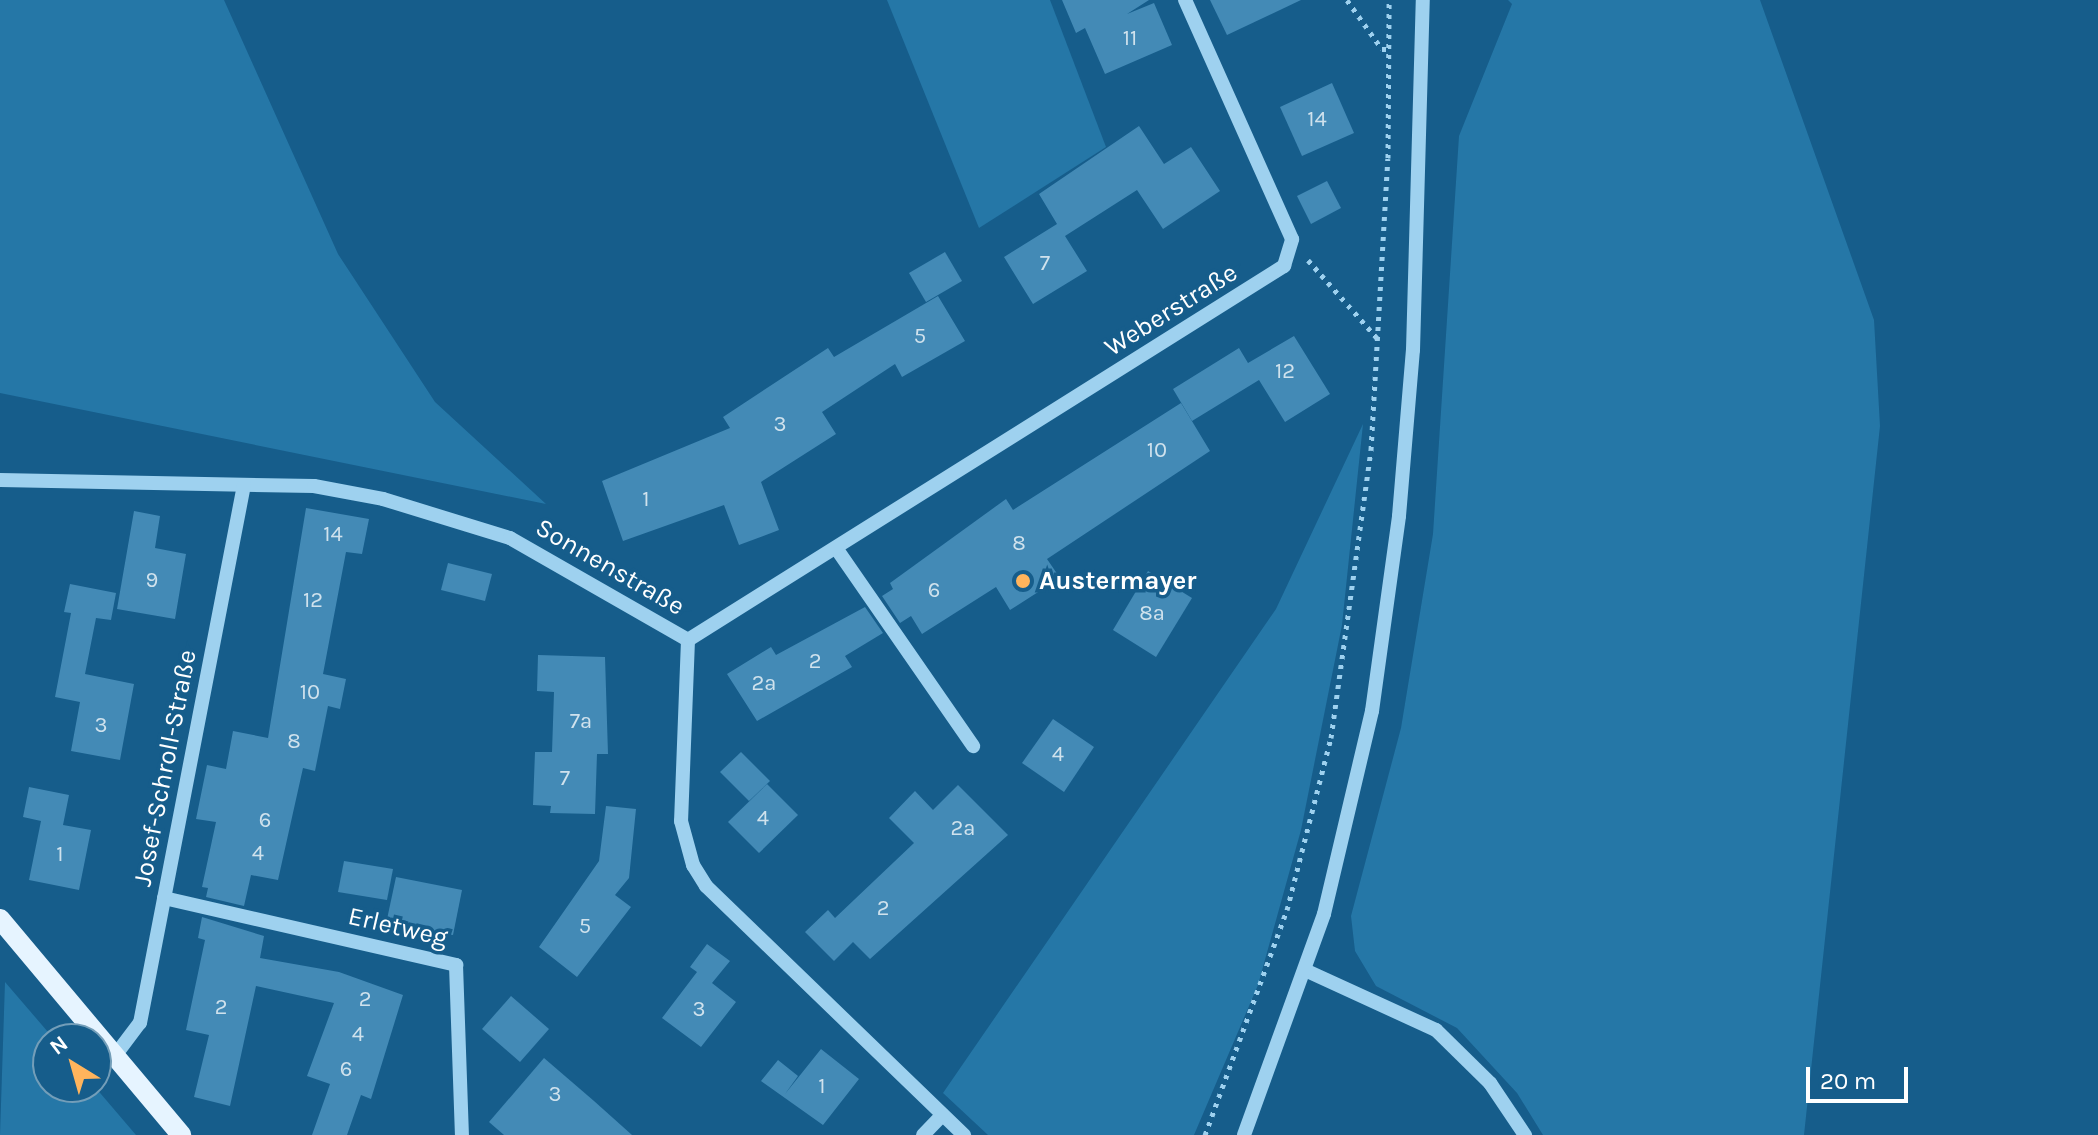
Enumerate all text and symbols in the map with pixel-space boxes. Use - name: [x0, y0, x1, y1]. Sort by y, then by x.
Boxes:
- house number: 11: [1123, 26, 1137, 52]
- house number: 14: [1307, 107, 1327, 133]
- house number: 7: [1040, 251, 1050, 277]
- street label: Weberstraße: [1099, 257, 1243, 363]
- house number: 5: [914, 324, 926, 350]
- house number: 12: [1275, 359, 1295, 385]
- house number: 3: [774, 412, 786, 438]
- house number: 10: [1147, 438, 1167, 464]
- house number: 1: [642, 487, 650, 513]
- street label: Sonnenstraße: [530, 512, 690, 622]
- house number: 14: [323, 522, 343, 548]
- house number: 8: [1012, 531, 1026, 557]
- place label: Austermayer: [1039, 565, 1196, 597]
- house number: 9: [146, 568, 158, 594]
- marker: Austermayer: [1014, 572, 1032, 590]
- house number: 6: [928, 578, 940, 604]
- house number: 12: [303, 588, 323, 614]
- house number: 8a: [1139, 601, 1165, 627]
- street label: Josef-Schroll-Straße: [127, 647, 203, 889]
- house number: 2: [809, 649, 821, 675]
- house number: 2a: [752, 671, 776, 697]
- house number: 10: [300, 680, 320, 706]
- house number: 7a: [570, 709, 592, 735]
- house number: 3: [95, 713, 107, 739]
- house number: 8: [287, 729, 301, 755]
- house number: 4: [1052, 742, 1064, 768]
- house number: 7: [560, 766, 570, 792]
- house number: 4: [757, 806, 769, 832]
- house number: 6: [259, 808, 271, 834]
- house number: 2a: [951, 816, 975, 842]
- house number: 4: [252, 841, 264, 867]
- house number: 1: [56, 842, 64, 868]
- house number: 2: [877, 896, 889, 922]
- street label: Erletweg: [345, 900, 451, 954]
- house number: 5: [579, 914, 591, 940]
- house number: 2: [359, 987, 371, 1013]
- house number: 2: [215, 995, 227, 1021]
- house number: 3: [693, 997, 705, 1023]
- house number: 4: [352, 1022, 364, 1048]
- north arrow: [32, 1023, 112, 1103]
- text: N: [45, 1030, 73, 1061]
- scale bar: [1810, 1051, 1912, 1101]
- house number: 6: [340, 1057, 352, 1083]
- text: 20 m: [1820, 1067, 1876, 1095]
- house number: 1: [818, 1074, 826, 1100]
- house number: 3: [549, 1082, 561, 1108]

